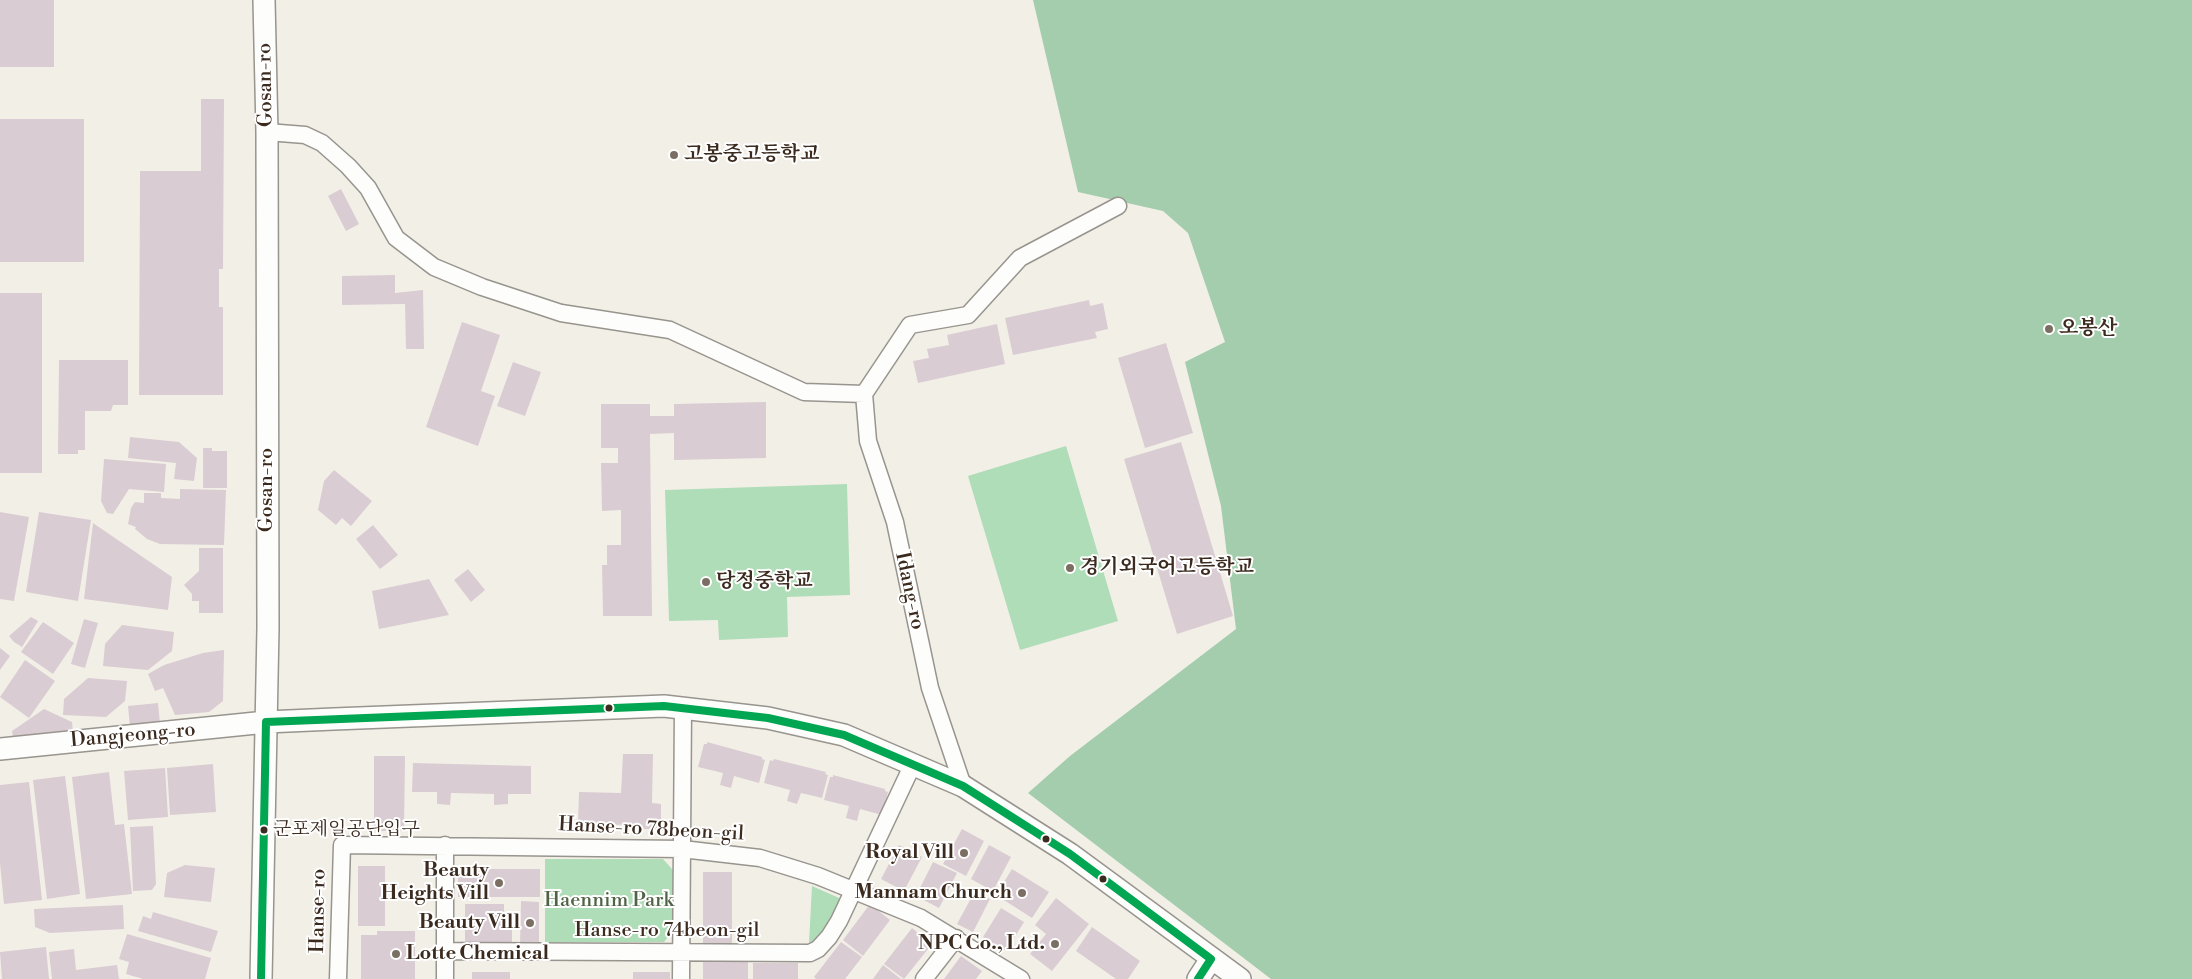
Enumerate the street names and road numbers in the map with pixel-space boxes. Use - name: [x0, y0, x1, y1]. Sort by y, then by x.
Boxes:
- street label: Gosan-ro: [253, 43, 279, 127]
- street label: Gosan-ro: [255, 448, 279, 532]
- street label: Idang-ro: [889, 550, 929, 632]
- street label: Dangjeong-ro: [69, 719, 197, 753]
- street label: Hanse-ro 78beon-gil: [558, 813, 744, 847]
- street label: Hanse-ro: [306, 869, 332, 953]
- street label: Hanse-ro 74beon-gil: [575, 919, 759, 943]

